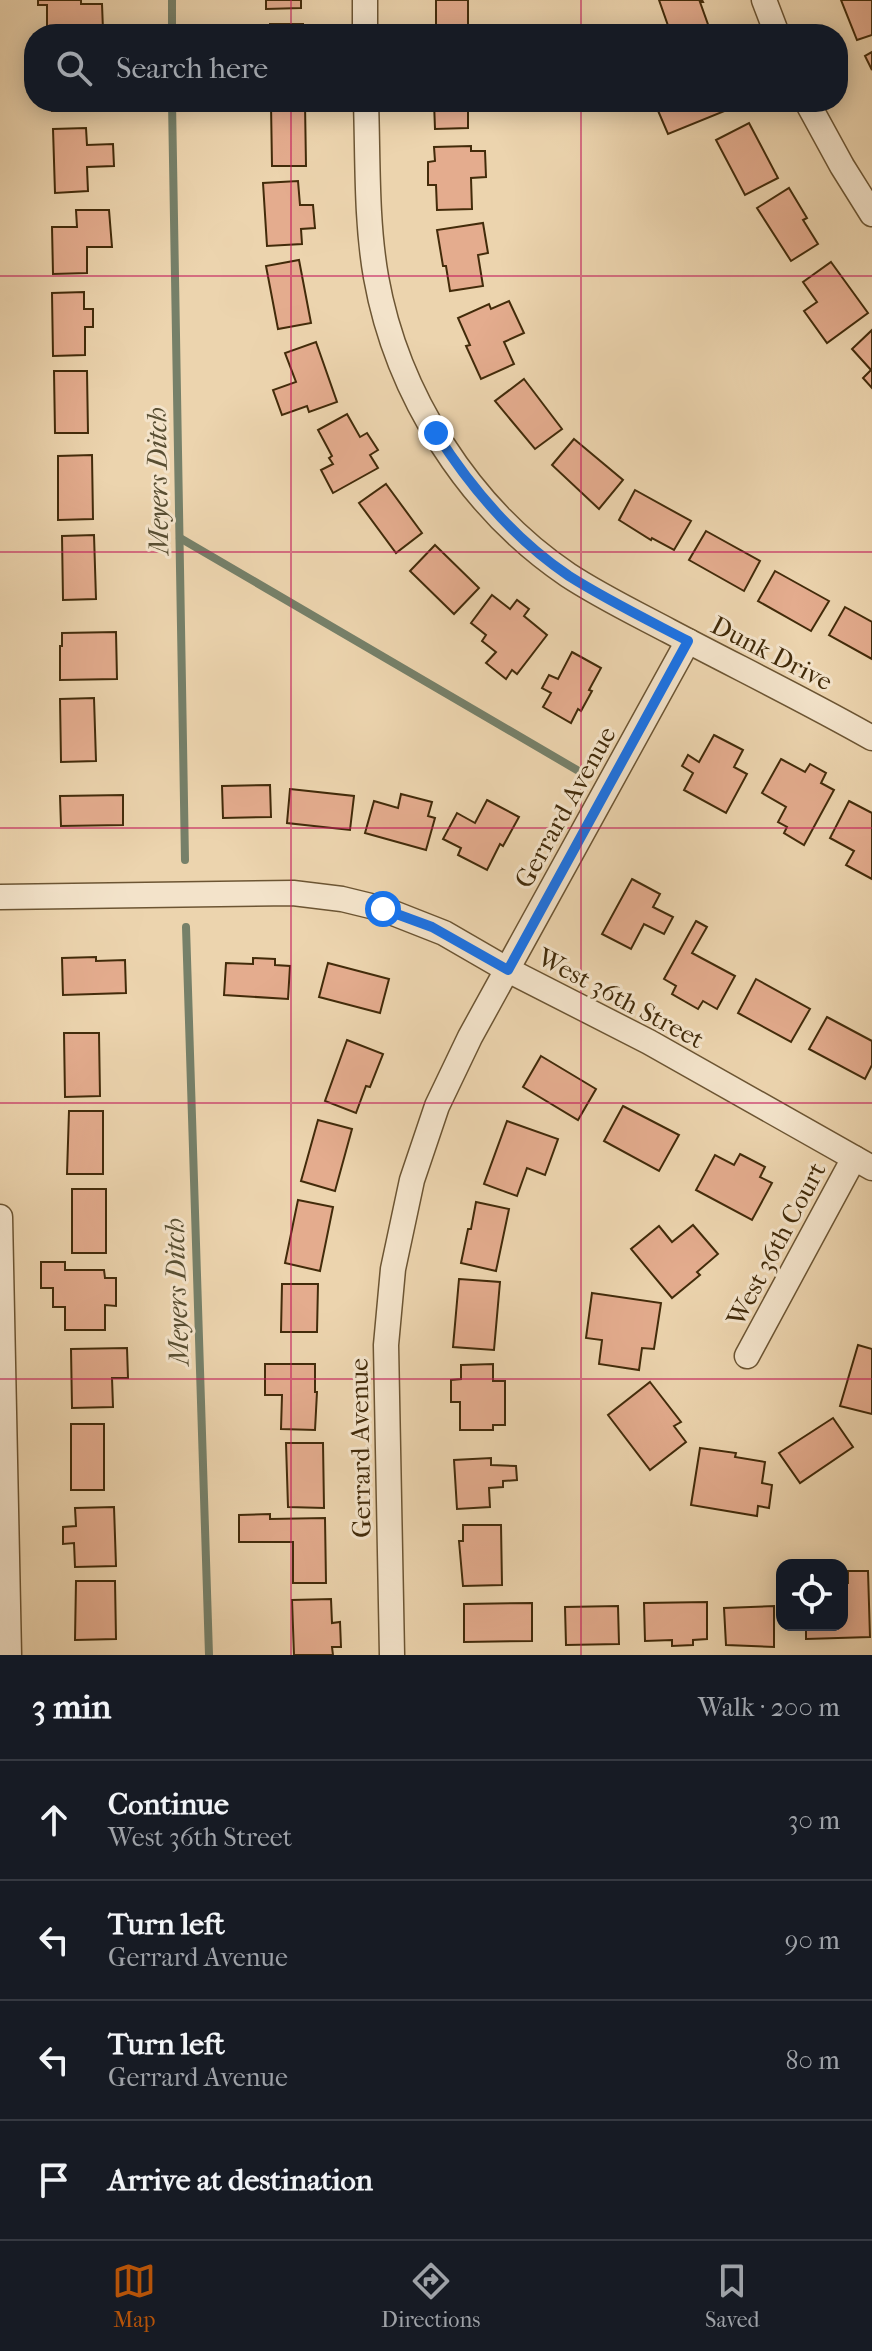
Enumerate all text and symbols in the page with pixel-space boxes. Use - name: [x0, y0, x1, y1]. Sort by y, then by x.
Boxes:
- search box: [24, 24, 848, 112]
- icon: search: [52, 46, 96, 90]
- text: Search here: [116, 51, 268, 86]
- water label: Meyers Ditch: [140, 407, 175, 557]
- route end: [418, 415, 454, 451]
- street label: Dunk Drive: [706, 610, 838, 697]
- street label: Gerrard Avenue: [508, 721, 623, 893]
- route start: [365, 891, 401, 927]
- street label: West 36th Street: [531, 941, 710, 1056]
- street label: West 36th Court: [720, 1156, 833, 1332]
- water label: Meyers Ditch: [157, 1218, 196, 1368]
- street label: Gerrard Avenue: [343, 1358, 378, 1538]
- map controls: [776, 1559, 848, 1631]
- button: locate: [776, 1559, 848, 1631]
- text: 3 min: [32, 1687, 111, 1727]
- text: Walk · 200 m: [698, 1692, 840, 1723]
- text: Continue: [108, 1787, 229, 1822]
- icon: ahead: [32, 1798, 76, 1842]
- text: 30 m: [788, 1805, 840, 1836]
- text: West 36th Street: [108, 1822, 292, 1853]
- text: Turn left: [108, 1907, 225, 1942]
- icon: left: [32, 1918, 76, 1962]
- text: 90 m: [785, 1925, 840, 1956]
- text: Gerrard Avenue: [108, 1942, 288, 1973]
- text: Turn left: [108, 2027, 225, 2062]
- icon: left: [32, 2038, 76, 2082]
- text: 80 m: [785, 2045, 840, 2076]
- text: Gerrard Avenue: [108, 2062, 288, 2093]
- icon: arrive: [32, 2158, 76, 2202]
- text: Arrive at destination: [108, 2163, 373, 2198]
- tab: Map: [112, 2259, 156, 2333]
- tab: Directions: [381, 2259, 480, 2333]
- tab: Saved: [705, 2259, 760, 2333]

